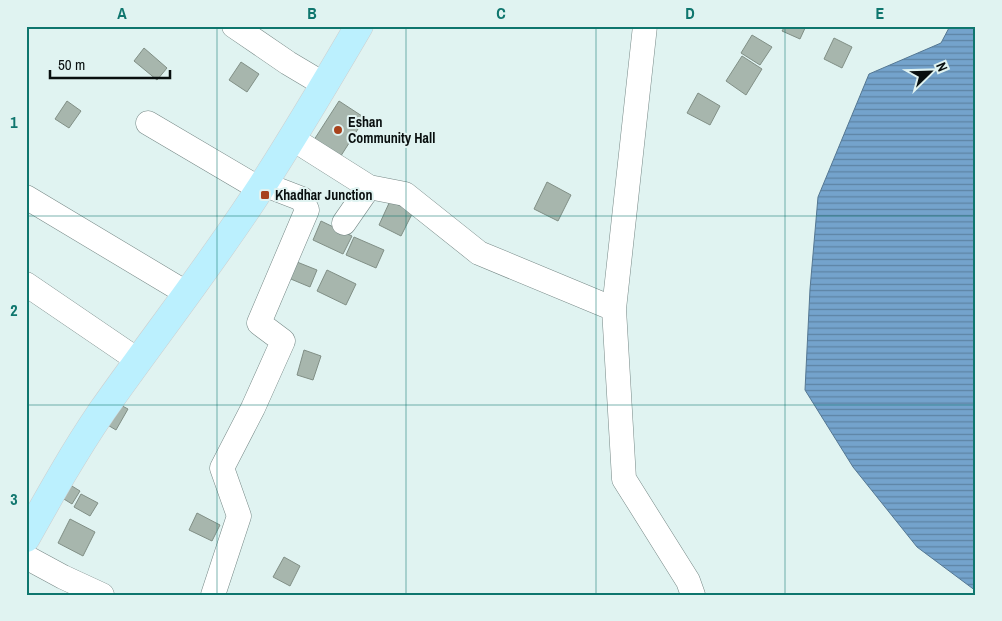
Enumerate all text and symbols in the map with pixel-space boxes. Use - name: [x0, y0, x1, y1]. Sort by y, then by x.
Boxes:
- text: A: [117, 2, 127, 24]
- text: B: [307, 2, 317, 24]
- text: C: [496, 2, 506, 24]
- text: D: [685, 2, 695, 24]
- text: E: [876, 2, 885, 24]
- scale bar: [50, 48, 170, 80]
- north arrow: [904, 48, 954, 98]
- text: 50 m: [58, 54, 85, 75]
- text: N: [932, 60, 952, 74]
- text: 1: [10, 111, 18, 133]
- place label: Eshan Community Hall: [348, 113, 435, 147]
- marker: Eshan Community Hall: [332, 124, 344, 136]
- place label: Khadhar Junction: [275, 186, 373, 204]
- marker: Khadhar Junction: [259, 189, 271, 201]
- text: 2: [10, 299, 18, 321]
- text: 3: [10, 488, 18, 510]

